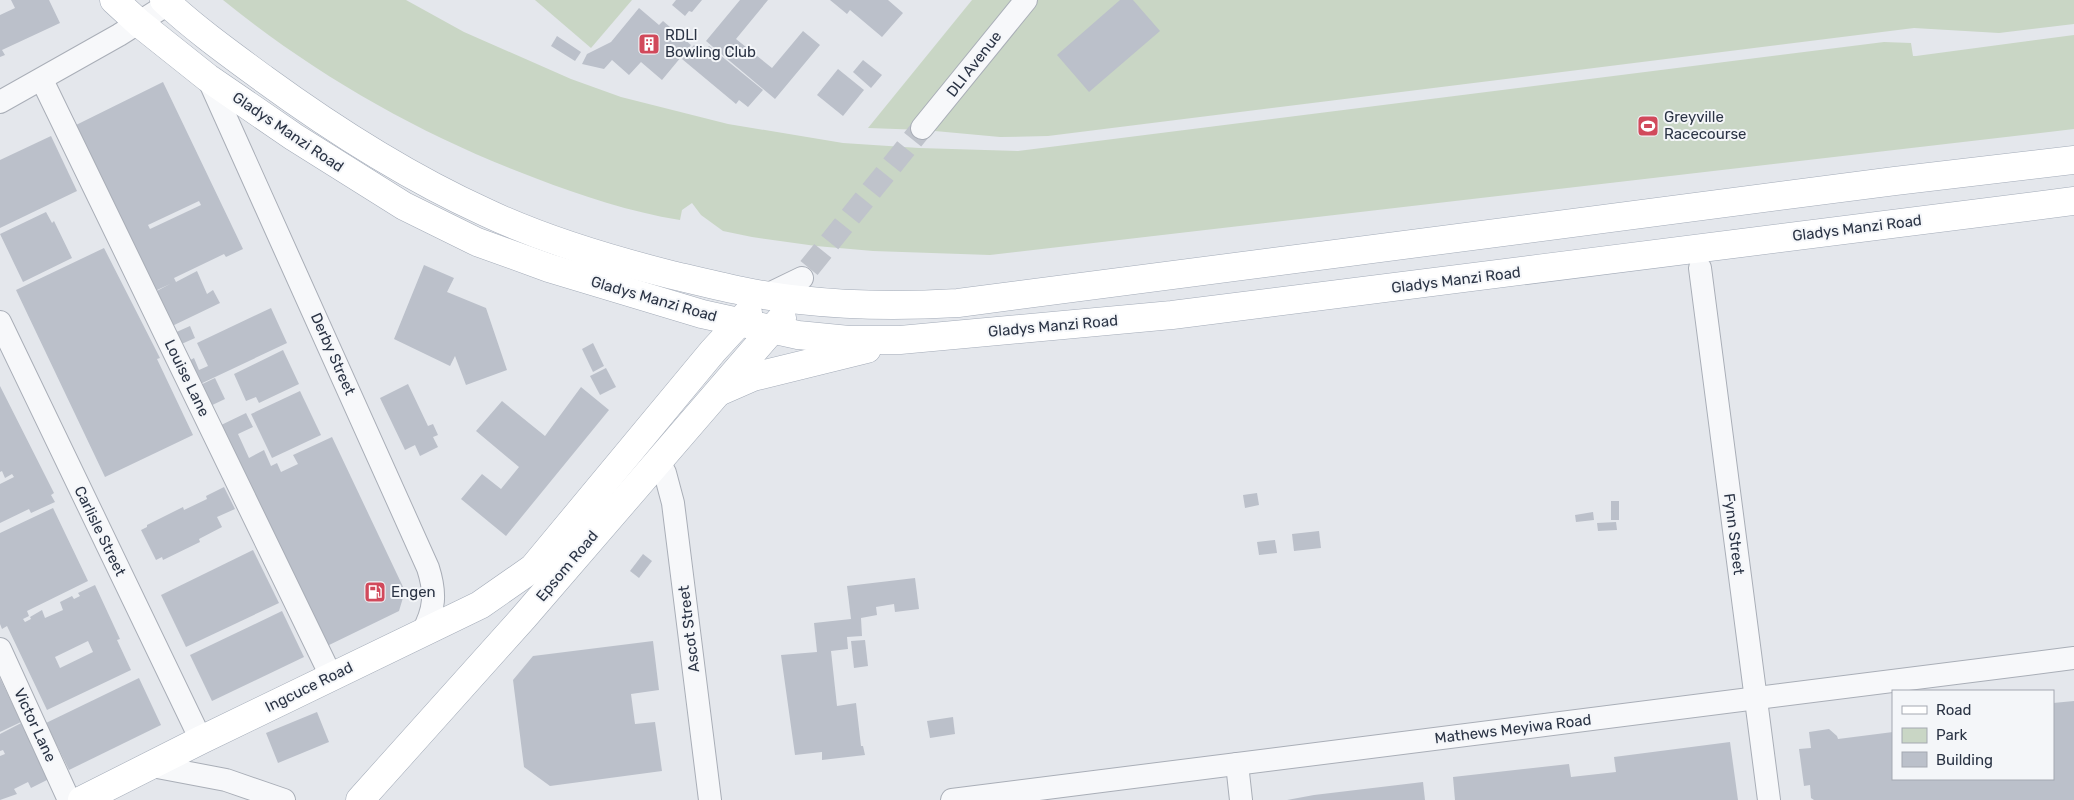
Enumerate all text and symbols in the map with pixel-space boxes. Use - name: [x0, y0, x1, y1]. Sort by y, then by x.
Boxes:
- place label: RDLI Bowling Club: [665, 26, 756, 61]
- street label: DLI Avenue: [943, 27, 1005, 101]
- building icon: RDLI Bowling Club: [637, 32, 661, 56]
- street label: Gladys Manzi Road: [229, 88, 347, 176]
- place label: Greyville Racecourse: [1664, 108, 1746, 143]
- sports icon: Greyville Racecourse: [1636, 114, 1660, 138]
- street label: Gladys Manzi Road: [1791, 211, 1923, 245]
- street label: Gladys Manzi Road: [1390, 263, 1522, 297]
- street label: Gladys Manzi Road: [589, 272, 719, 326]
- street label: Derby Street: [307, 310, 359, 398]
- street label: Gladys Manzi Road: [987, 311, 1119, 341]
- street label: Louise Lane: [161, 337, 213, 419]
- street label: Carlisle Street: [70, 483, 130, 579]
- street label: Fynn Street: [1720, 492, 1748, 576]
- street label: Epsom Road: [532, 527, 602, 605]
- fuel station icon: Engen: [363, 580, 387, 604]
- place label: Engen: [391, 583, 436, 601]
- street label: Ascot Street: [675, 584, 703, 673]
- street label: Ingcuce Road: [262, 658, 356, 716]
- street label: Victor Lane: [10, 685, 60, 765]
- legend: [1892, 690, 2054, 780]
- text: Road: [1936, 701, 1972, 719]
- street label: Mathews Meyiwa Road: [1434, 710, 1592, 748]
- text: Park: [1936, 726, 1967, 744]
- text: Building: [1936, 751, 1993, 769]

